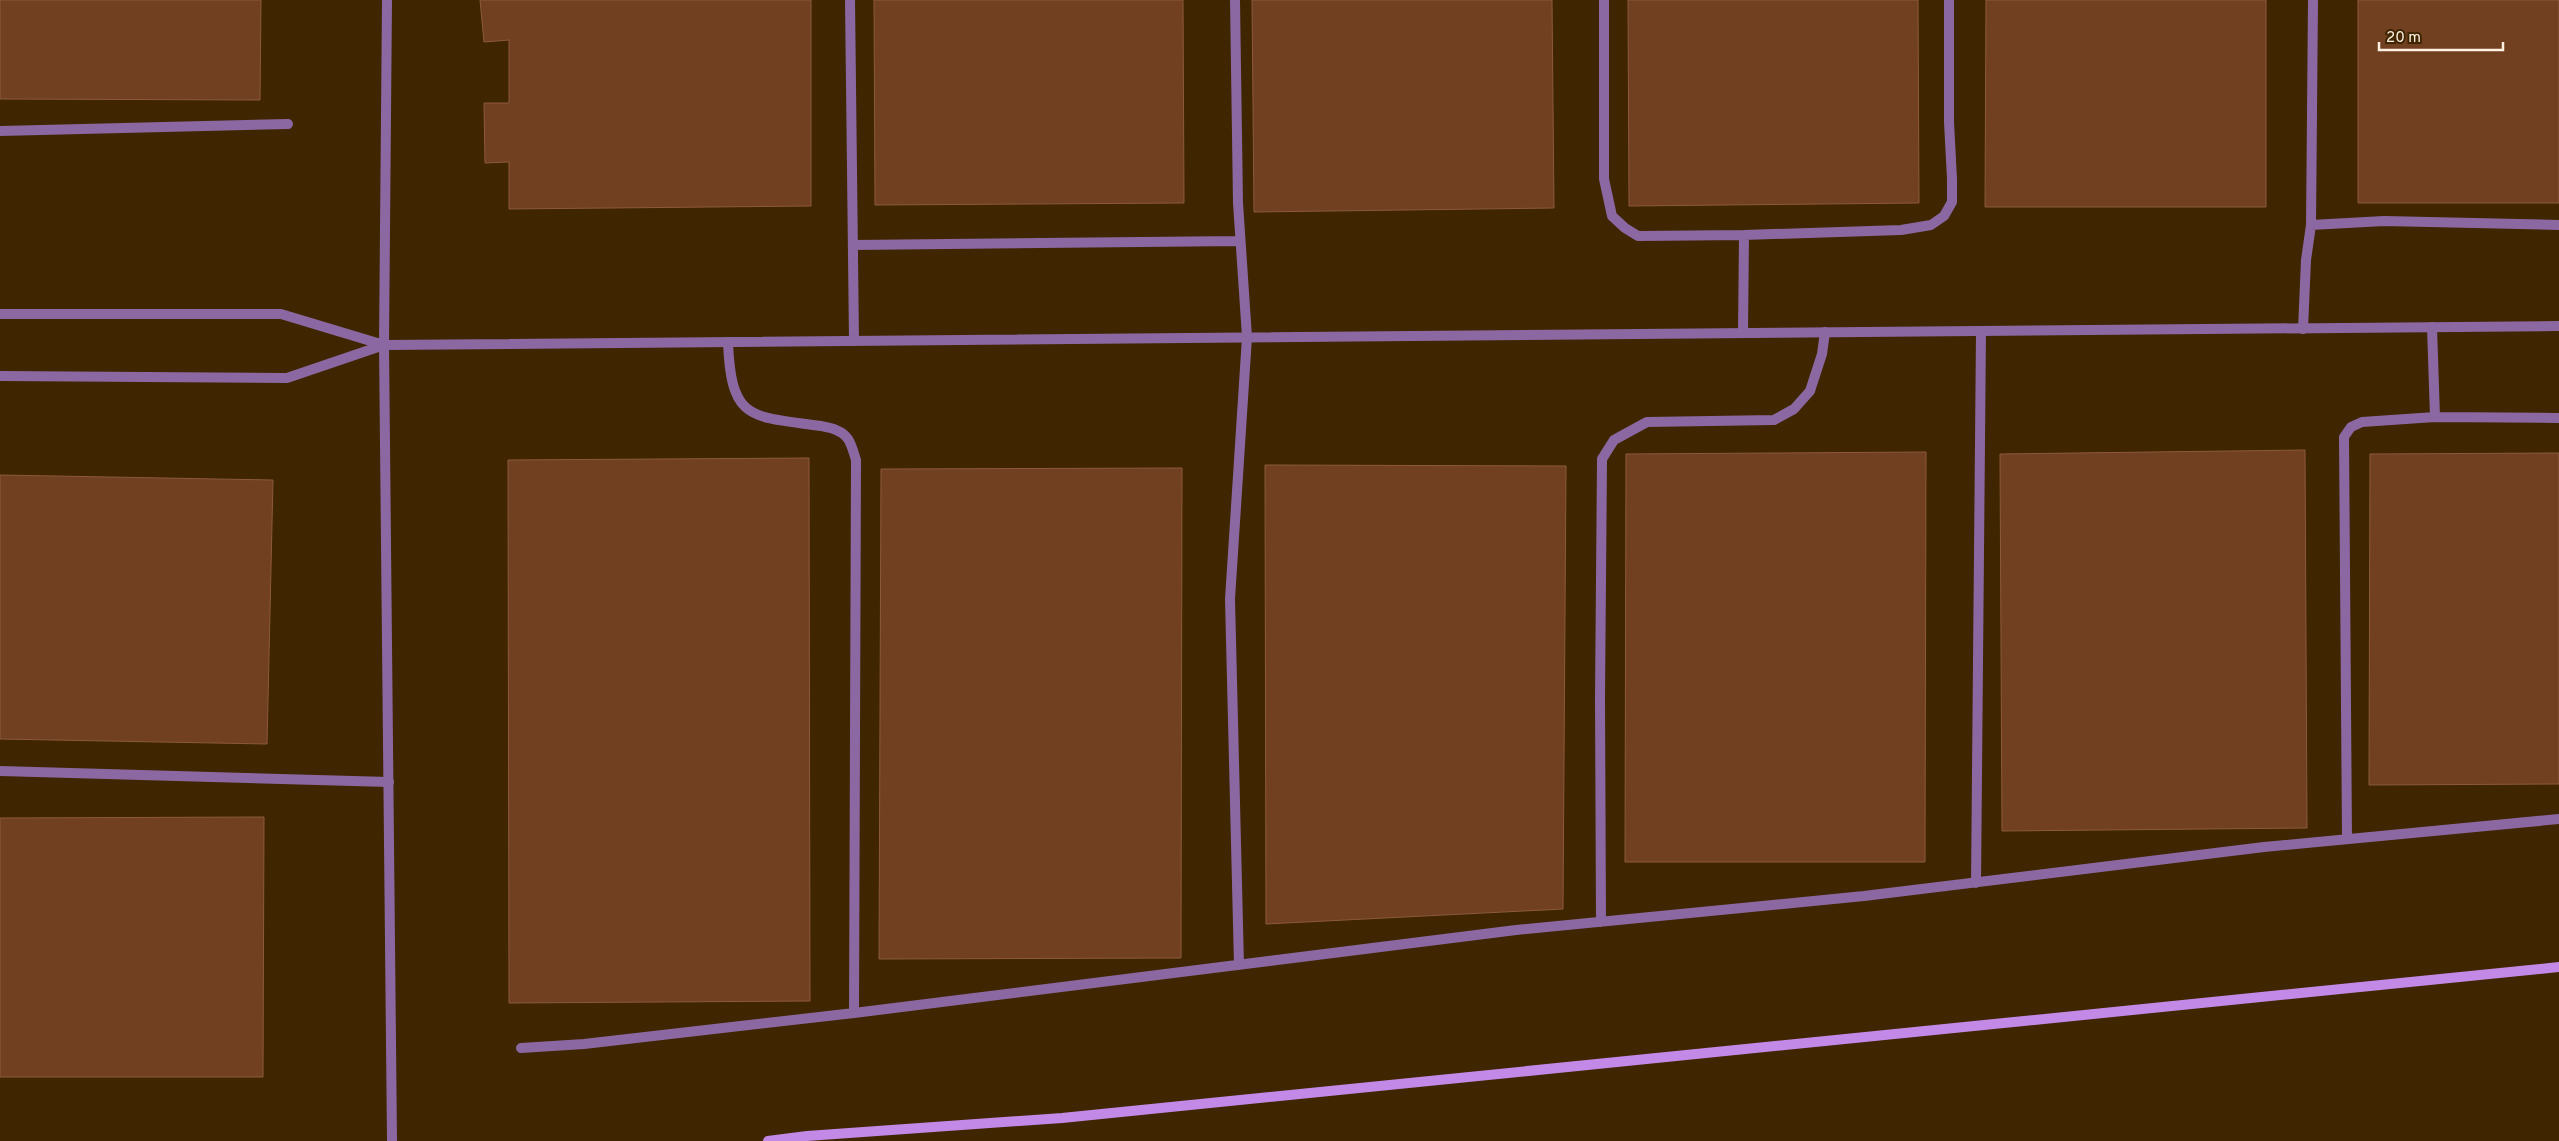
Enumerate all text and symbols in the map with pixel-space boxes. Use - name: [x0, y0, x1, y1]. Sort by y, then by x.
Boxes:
- scale bar: [2379, 20, 2503, 52]
- text: 20 m: [2386, 29, 2421, 48]

